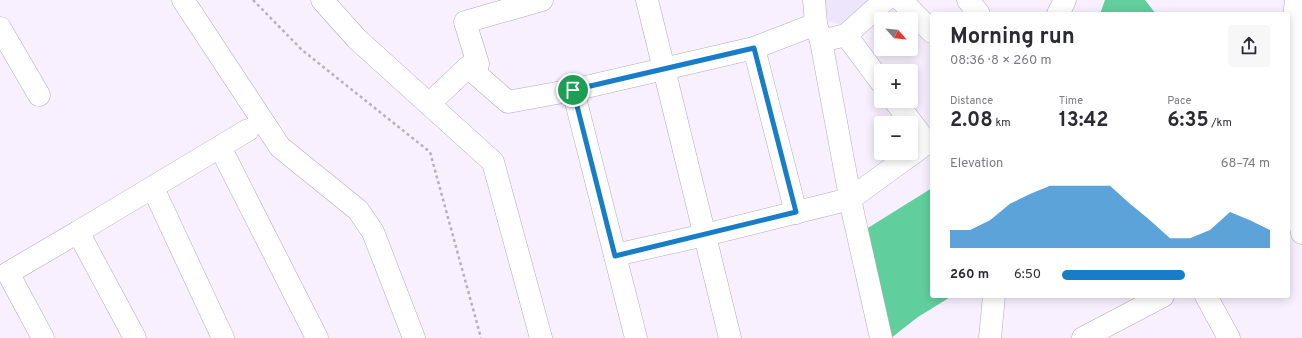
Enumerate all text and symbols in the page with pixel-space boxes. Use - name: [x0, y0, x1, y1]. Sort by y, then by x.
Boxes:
- north arrow: [874, 12, 918, 56]
- map controls: [874, 12, 918, 160]
- text: Morning run: [950, 24, 1075, 51]
- button: share: [1228, 25, 1270, 67]
- text: 08:36 · 8 × 260 m: [950, 53, 1051, 69]
- button: +: [874, 64, 918, 108]
- pin: [556, 73, 590, 107]
- icon: arrive: [562, 79, 584, 101]
- text: Distance: [950, 94, 993, 108]
- text: Time: [1059, 94, 1083, 108]
- text: Pace: [1167, 94, 1192, 108]
- text: 2.08: [950, 108, 993, 134]
- text: 13:42: [1059, 108, 1109, 134]
- text: 6:35: [1167, 108, 1209, 134]
- button: −: [874, 116, 918, 160]
- text: km: [993, 116, 1011, 130]
- text: /km: [1209, 116, 1232, 130]
- text: Elevation: [950, 156, 1003, 172]
- text: 68–74 m: [1221, 156, 1270, 172]
- text: 260 m: [950, 267, 989, 283]
- text: 6:50: [1014, 267, 1041, 283]

